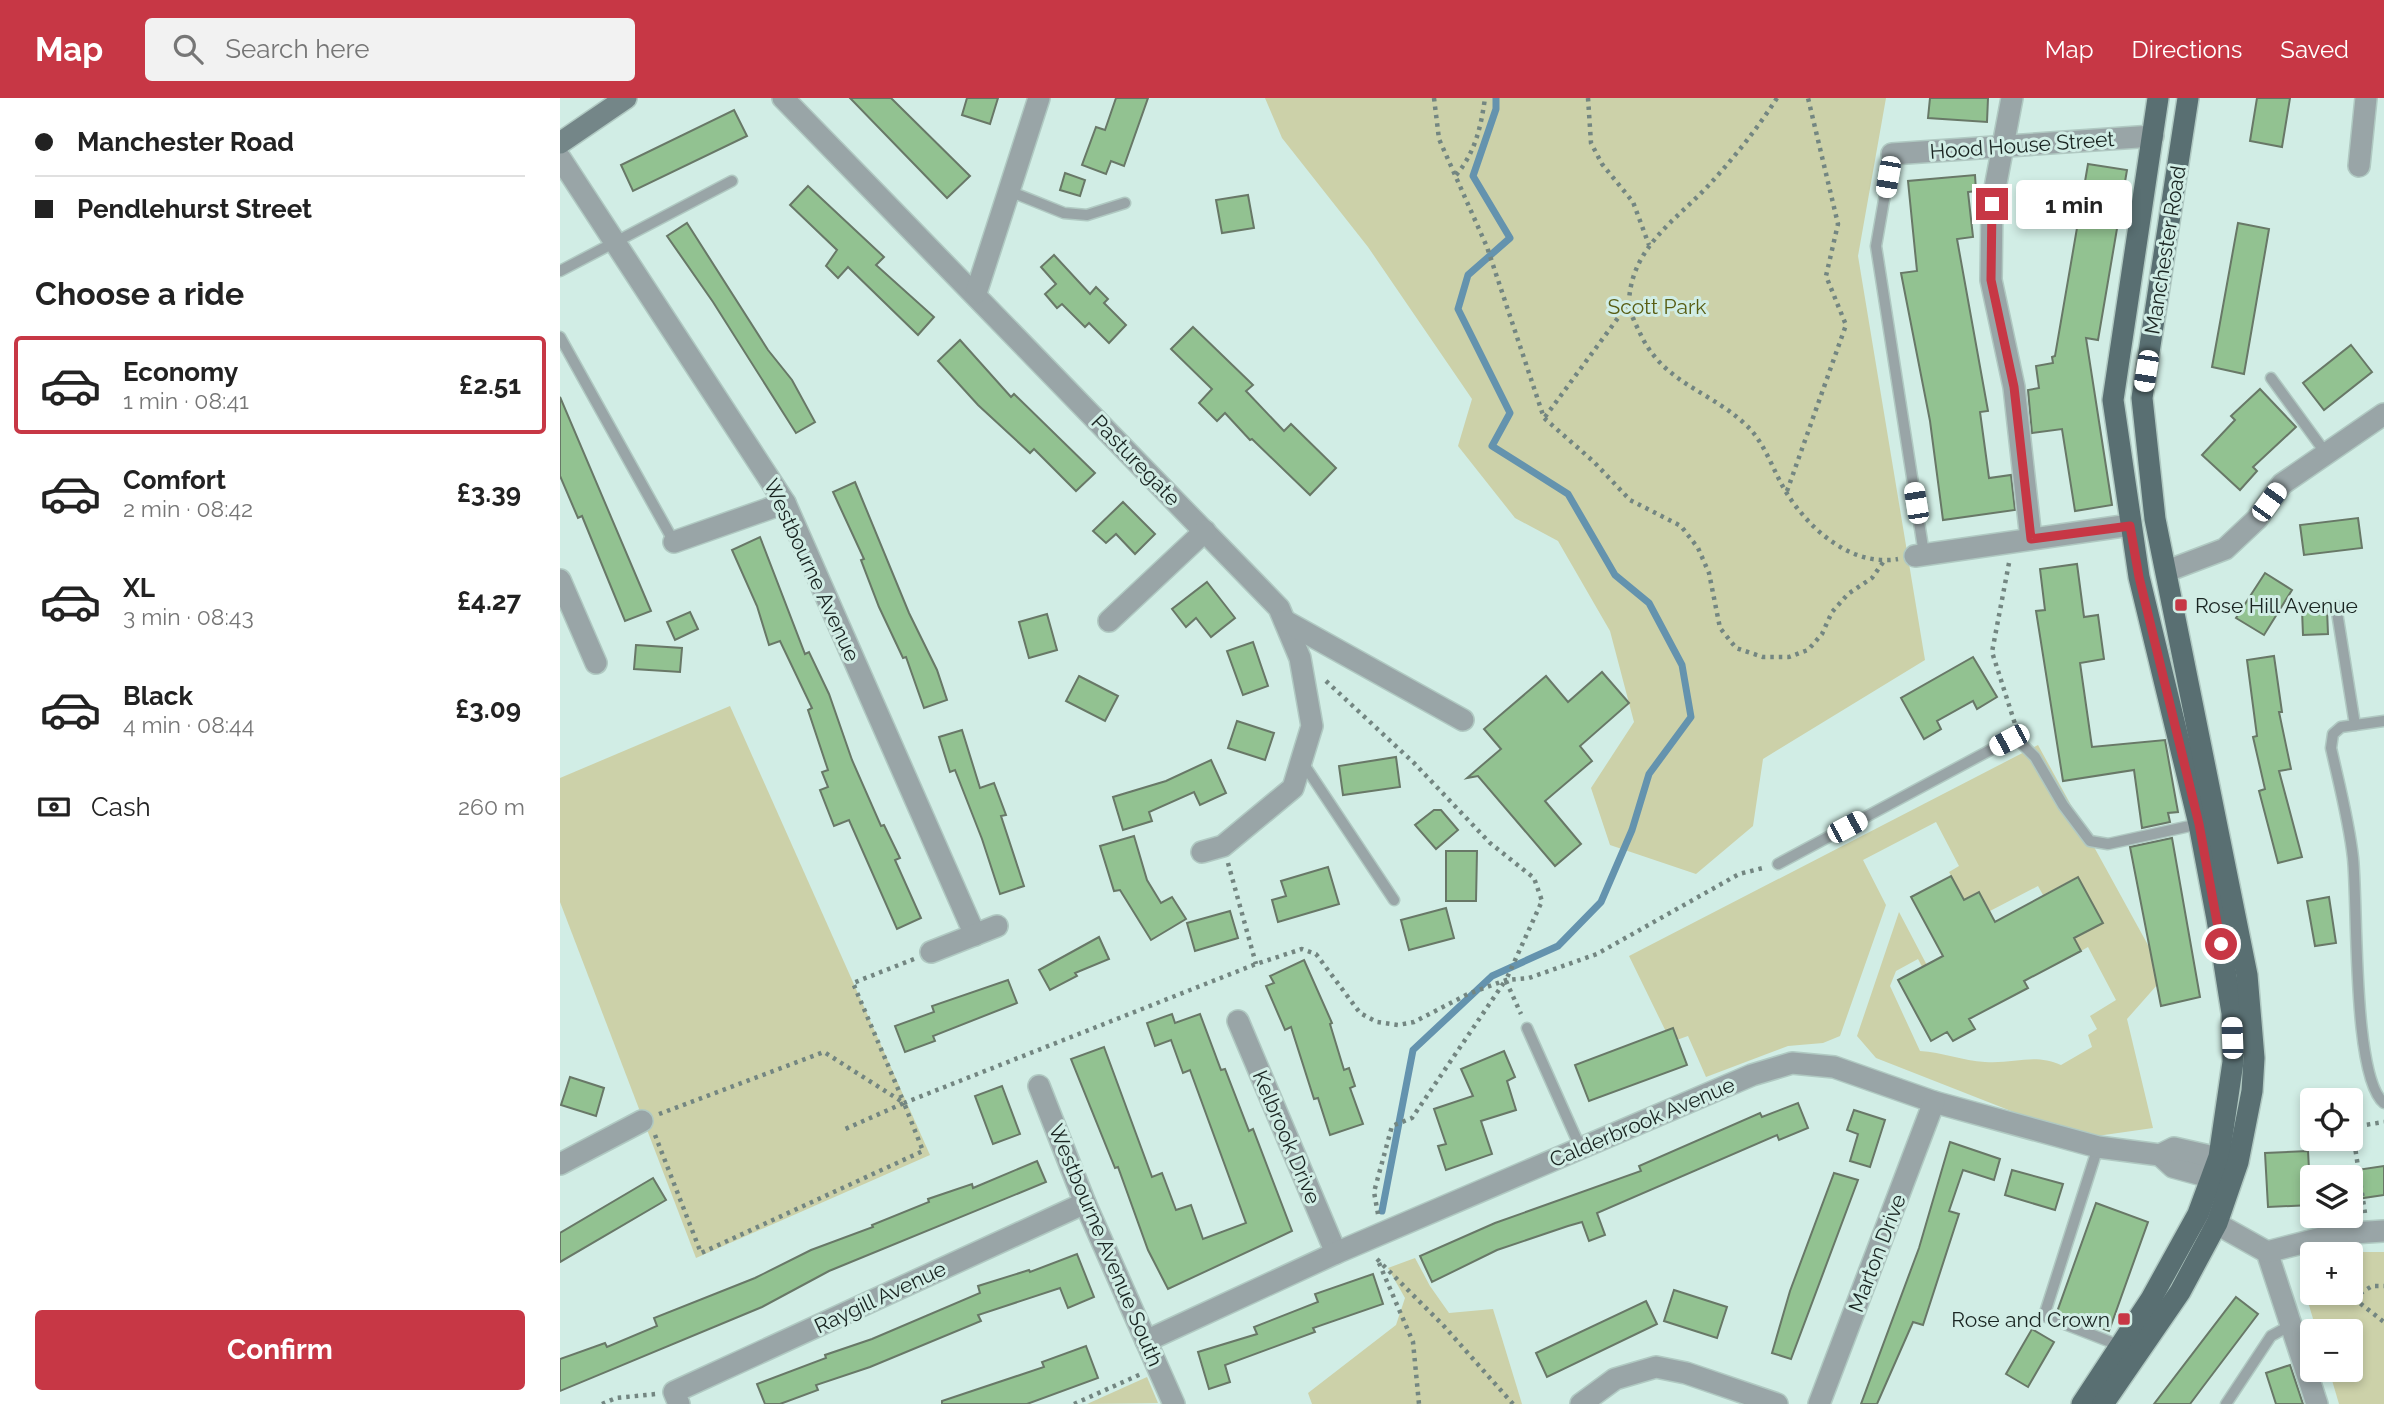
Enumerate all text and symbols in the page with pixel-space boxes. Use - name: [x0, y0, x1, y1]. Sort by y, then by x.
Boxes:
- search box: [145, 18, 635, 81]
- text: Map: [35, 30, 103, 69]
- icon: search: [169, 30, 207, 68]
- text: Search here: [225, 34, 370, 64]
- text: Map: [2045, 35, 2094, 64]
- text: Directions: [2132, 35, 2242, 64]
- text: Saved: [2280, 35, 2349, 64]
- street label: Hood House Street: [1929, 126, 2115, 164]
- text: Manchester Road: [77, 127, 294, 157]
- car: [1875, 154, 1902, 200]
- street label: Manchester Road: [2139, 164, 2191, 336]
- callout: 1 min: [2016, 180, 2132, 228]
- route end: [1976, 188, 2008, 220]
- text: 1 min: [2045, 191, 2103, 218]
- text: Pendlehurst Street: [77, 194, 312, 224]
- text: Choose a ride: [35, 275, 244, 312]
- park label: Scott Park: [1608, 294, 1706, 319]
- car: [2133, 349, 2160, 393]
- icon: car: [39, 354, 102, 417]
- text: Economy: [123, 357, 238, 387]
- text: £2.51: [459, 370, 521, 400]
- text: 1 min · 08:41: [123, 387, 249, 414]
- street label: Pasturegate: [1086, 409, 1186, 511]
- icon: car: [39, 462, 102, 525]
- text: Comfort: [123, 465, 226, 495]
- street label: Westbourne Avenue: [759, 475, 865, 665]
- text: £3.39: [457, 478, 521, 508]
- car: [2249, 479, 2290, 525]
- car: [1903, 481, 1930, 525]
- text: 2 min · 08:42: [123, 495, 253, 522]
- icon: car: [39, 570, 102, 633]
- text: XL: [123, 573, 155, 603]
- text: £4.27: [457, 586, 521, 616]
- place label: Rose Hill Avenue: [2195, 593, 2358, 618]
- marker: Rose Hill Avenue: [2173, 597, 2189, 613]
- text: 3 min · 08:43: [123, 603, 254, 630]
- icon: car: [39, 678, 102, 741]
- text: Black: [123, 681, 193, 711]
- text: £3.09: [455, 694, 521, 724]
- text: 4 min · 08:44: [123, 711, 254, 738]
- car: [1986, 721, 2033, 759]
- icon: cash: [35, 788, 73, 826]
- text: Cash: [91, 792, 151, 822]
- text: 260 m: [458, 793, 525, 820]
- car: [1824, 808, 1871, 846]
- route start: [2205, 928, 2237, 960]
- car: [2221, 1017, 2244, 1059]
- street label: Kelbrook Drive: [1248, 1067, 1326, 1207]
- street label: Calderbrook Avenue: [1546, 1072, 1738, 1172]
- map controls: [2300, 1088, 2363, 1382]
- button: locate: [2300, 1088, 2363, 1151]
- street label: Westbourne Avenue South: [1044, 1120, 1168, 1370]
- button: layers: [2300, 1165, 2363, 1228]
- street label: Marton Drive: [1843, 1191, 1911, 1315]
- button: +: [2300, 1242, 2363, 1305]
- street label: Raygill Avenue: [810, 1256, 950, 1338]
- place label: Rose and Crown: [1951, 1307, 2110, 1332]
- button: Confirm: [35, 1310, 525, 1390]
- marker: Rose and Crown: [2116, 1311, 2132, 1327]
- button: −: [2300, 1319, 2363, 1382]

